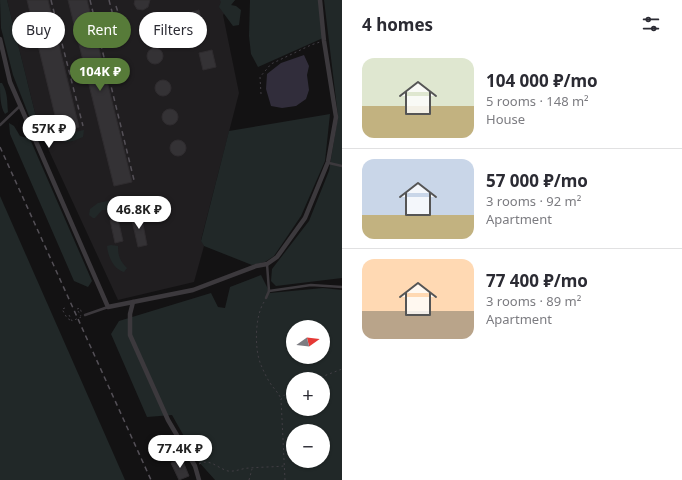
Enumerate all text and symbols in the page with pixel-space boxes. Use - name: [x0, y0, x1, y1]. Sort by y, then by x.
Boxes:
- chip: Buy: [12, 12, 65, 48]
- chip: Rent: [73, 12, 131, 48]
- chip: Filters: [139, 12, 207, 48]
- text: 4 homes: [362, 13, 433, 36]
- icon: filters: [640, 13, 662, 35]
- pin: 104K ₽: [67, 58, 133, 92]
- text: 104K ₽: [79, 62, 121, 80]
- text: 104 000 ₽/mo: [486, 69, 598, 92]
- icon: home: [394, 74, 442, 122]
- text: 5 rooms · 148 m²: [486, 92, 589, 110]
- text: House: [486, 110, 525, 128]
- pin: 57K ₽: [21, 115, 77, 149]
- text: 57K ₽: [32, 119, 66, 137]
- text: 57 000 ₽/mo: [486, 169, 588, 192]
- icon: home: [394, 175, 442, 223]
- text: 3 rooms · 92 m²: [486, 192, 581, 210]
- pin: 46.8K ₽: [102, 196, 176, 230]
- text: 46.8K ₽: [116, 200, 162, 218]
- text: Apartment: [486, 210, 552, 228]
- text: 77 400 ₽/mo: [486, 269, 588, 292]
- icon: home: [394, 275, 442, 323]
- text: 3 rooms · 89 m²: [486, 292, 581, 310]
- text: Apartment: [486, 310, 552, 328]
- north arrow: [286, 320, 330, 364]
- map controls: [286, 320, 330, 468]
- button: +: [286, 372, 330, 416]
- button: −: [286, 424, 330, 468]
- pin: 77.4K ₽: [143, 435, 217, 469]
- text: 77.4K ₽: [157, 439, 203, 457]

